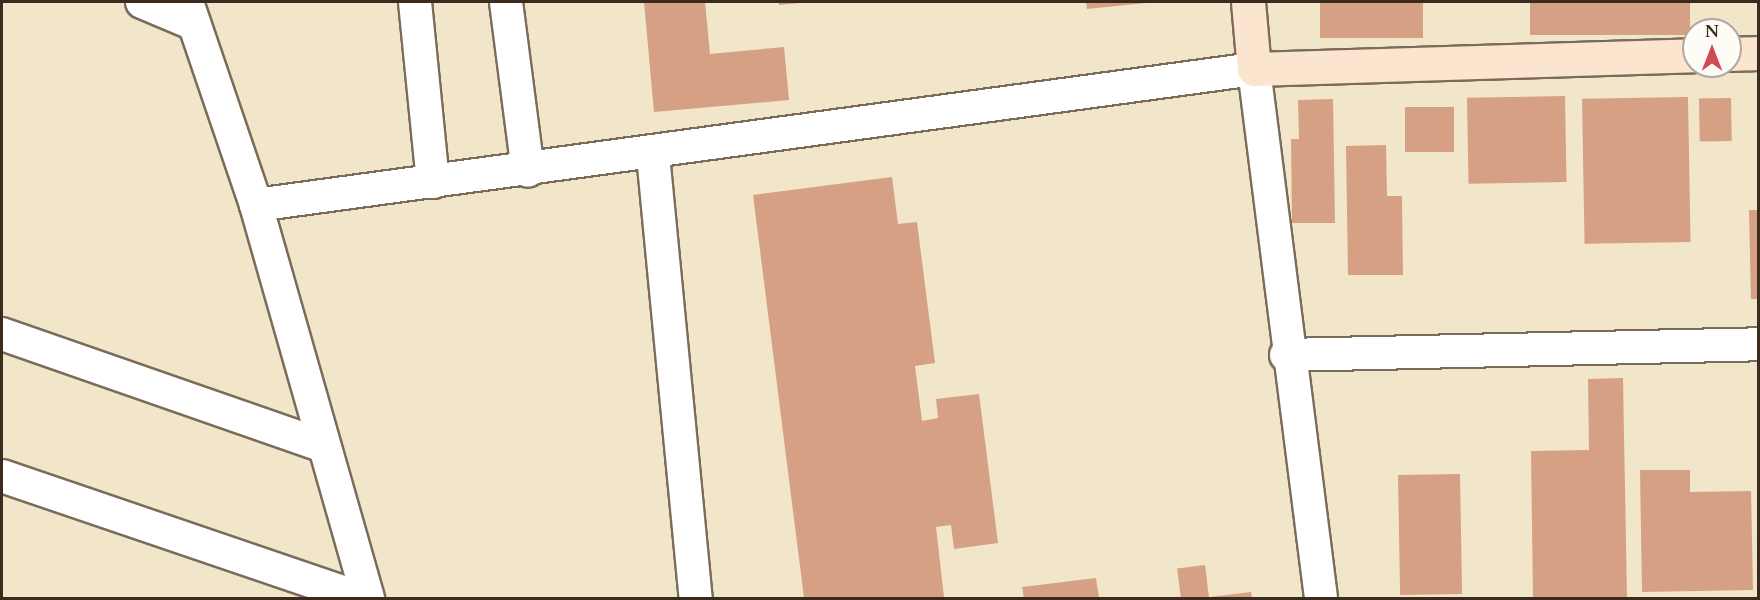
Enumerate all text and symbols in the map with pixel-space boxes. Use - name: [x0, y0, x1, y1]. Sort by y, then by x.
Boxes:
- north arrow: [1682, 18, 1742, 78]
- text: N: [1705, 21, 1719, 43]

